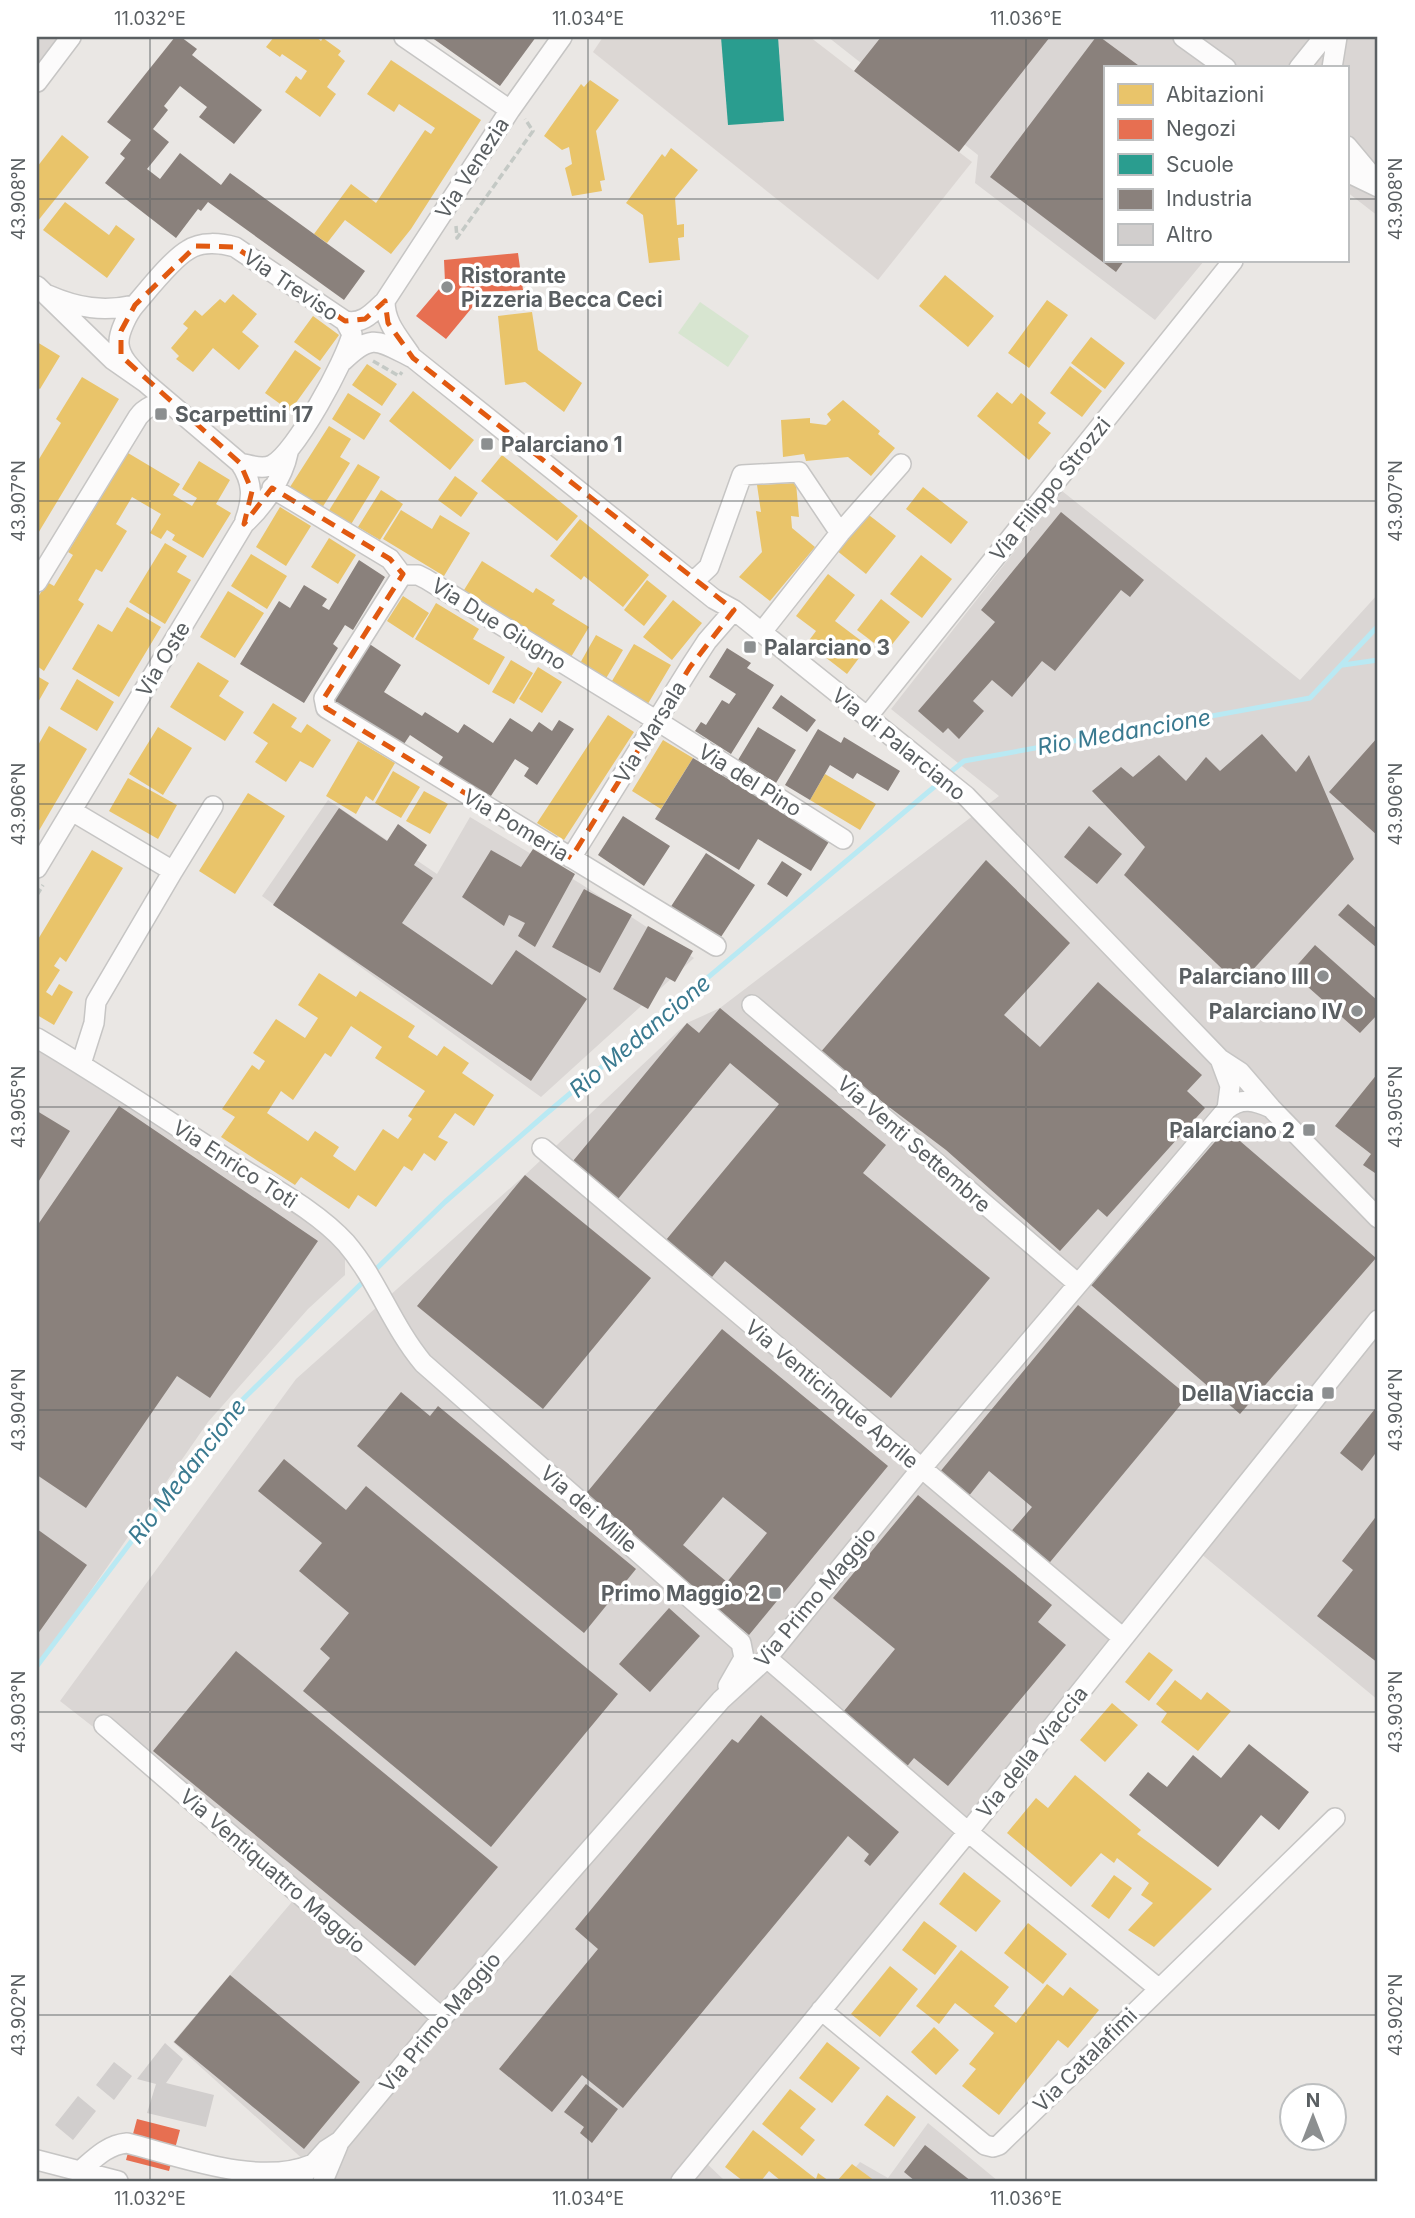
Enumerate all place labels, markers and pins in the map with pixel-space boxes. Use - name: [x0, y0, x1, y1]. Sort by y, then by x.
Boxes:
- place label: Ristorante Pizzeria Becca Ceci: [461, 263, 663, 312]
- marker: Ristorante Pizzeria Becca Ceci: [439, 279, 455, 295]
- place label: Scarpettini 17: [175, 402, 313, 427]
- marker: Scarpettini 17: [153, 406, 169, 422]
- place label: Palarciano 1: [501, 432, 623, 457]
- marker: Palarciano 1: [479, 436, 495, 452]
- place label: Palarciano 3: [764, 635, 890, 660]
- marker: Palarciano 3: [742, 639, 758, 655]
- place label: Palarciano III: [1179, 964, 1309, 989]
- marker: Palarciano III: [1315, 968, 1331, 984]
- place label: Palarciano IV: [1209, 999, 1343, 1024]
- marker: Palarciano IV: [1349, 1003, 1365, 1019]
- place label: Palarciano 2: [1169, 1118, 1295, 1143]
- marker: Palarciano 2: [1301, 1122, 1317, 1138]
- place label: Della Viaccia: [1182, 1381, 1314, 1406]
- marker: Della Viaccia: [1320, 1385, 1336, 1401]
- place label: Primo Maggio 2: [601, 1581, 761, 1606]
- marker: Primo Maggio 2: [767, 1585, 783, 1601]

